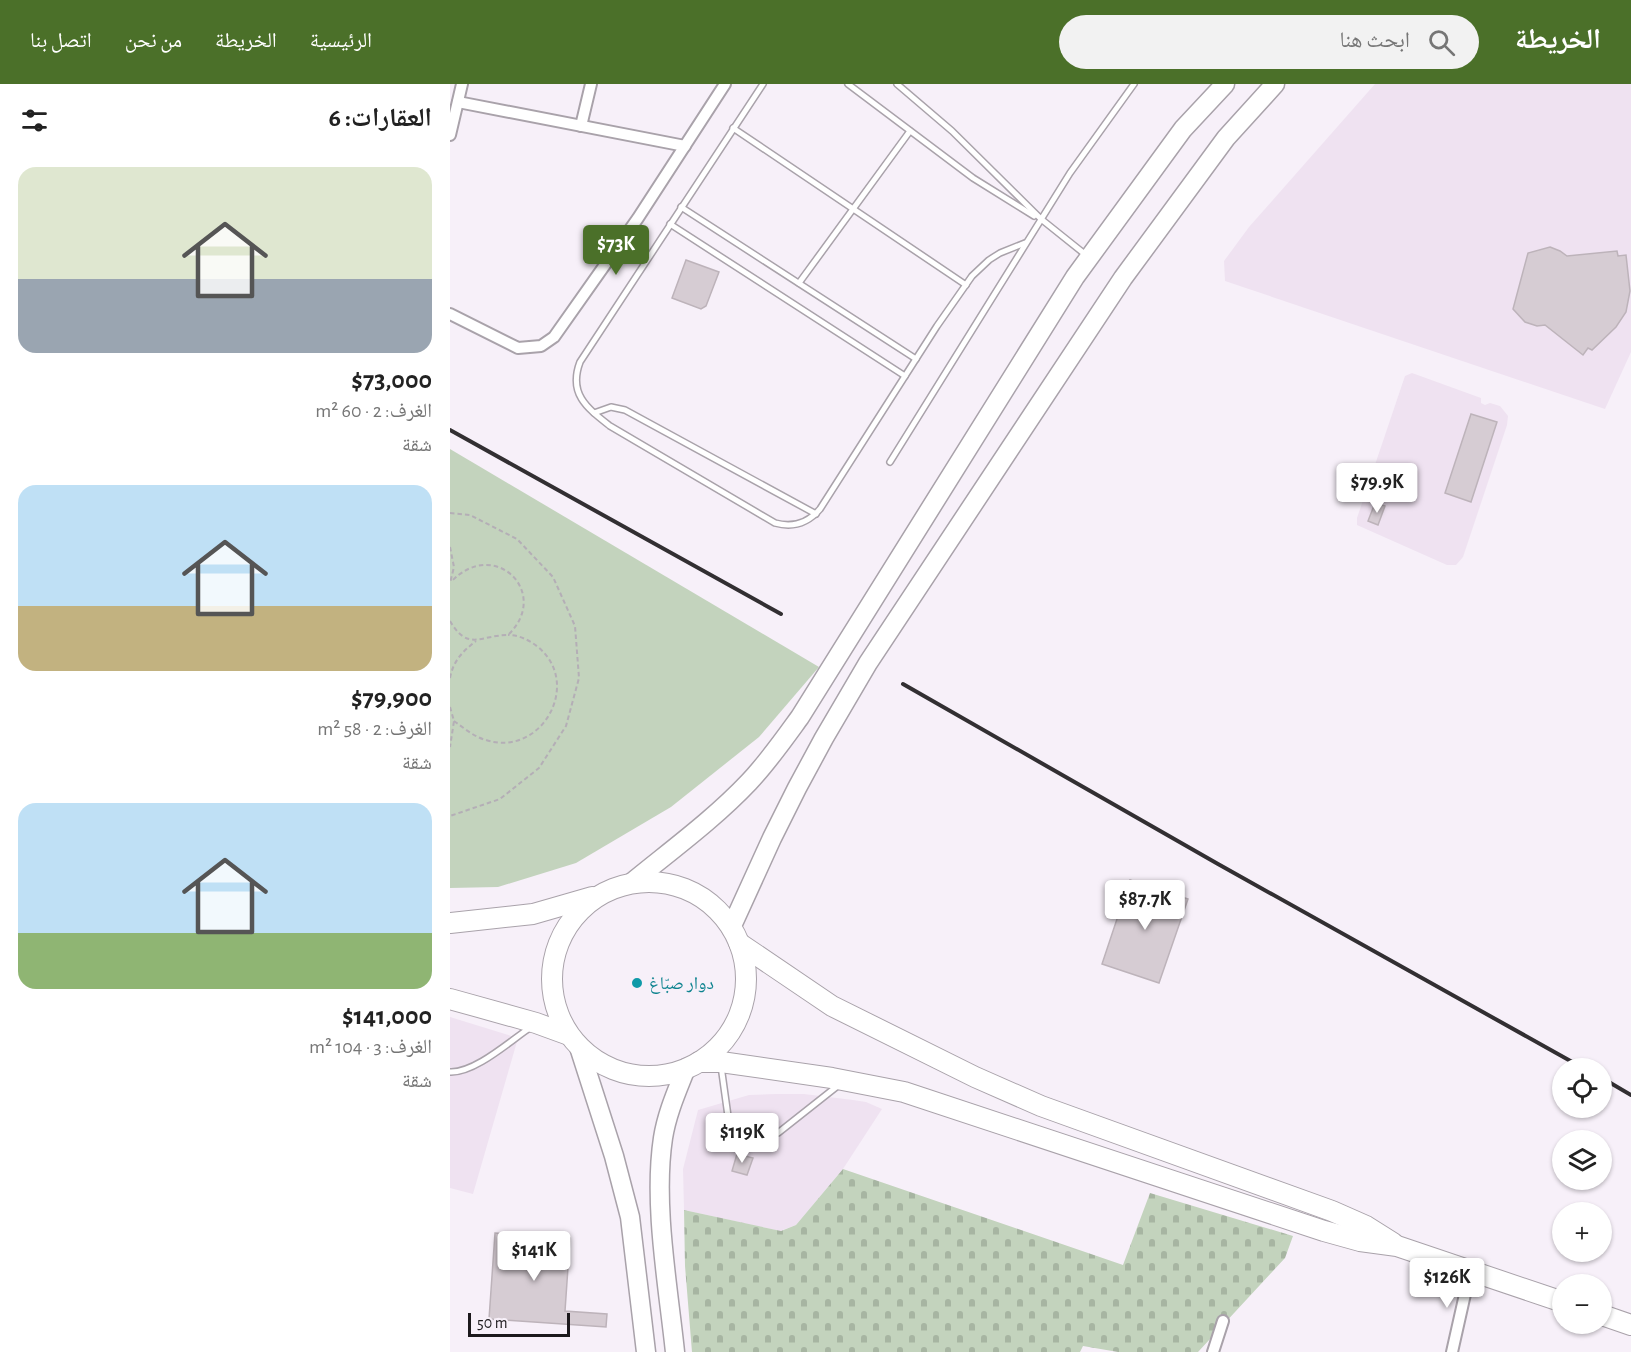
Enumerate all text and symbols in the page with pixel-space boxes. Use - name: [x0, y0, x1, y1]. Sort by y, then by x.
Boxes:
- search box: [1059, 15, 1479, 69]
- icon: search: [1425, 26, 1458, 59]
- text: الخريطة: [1515, 26, 1601, 54]
- text: ابحث هنا: [1339, 29, 1410, 51]
- text: اتصل بنا: [30, 30, 92, 51]
- text: من نحن: [125, 30, 182, 51]
- text: الخريطة: [215, 30, 277, 51]
- text: الرئيسية: [310, 30, 372, 51]
- icon: filters: [18, 104, 51, 137]
- text: العقارات: 6: [329, 105, 432, 131]
- icon: home: [171, 206, 279, 314]
- pin: $73K: [580, 225, 652, 276]
- text: $73K: [597, 234, 635, 254]
- text: $73,000: [351, 367, 432, 393]
- text: الغرف: 2 · 60 m²: [315, 401, 432, 421]
- text: شقة: [402, 435, 432, 455]
- pin: $79.9K: [1328, 463, 1426, 514]
- text: $79.9K: [1350, 472, 1404, 492]
- icon: home: [171, 524, 279, 632]
- text: $79,900: [351, 685, 432, 711]
- text: الغرف: 2 · 58 m²: [317, 719, 432, 739]
- text: شقة: [402, 753, 432, 773]
- icon: home: [171, 842, 279, 950]
- pin: $87.7K: [1096, 880, 1194, 931]
- text: $87.7K: [1119, 889, 1171, 909]
- place label: دوار صبّاغ: [649, 975, 714, 994]
- marker: دوار صبّاغ: [630, 976, 644, 990]
- text: $141,000: [342, 1003, 432, 1029]
- text: الغرف: 3 · 104 m²: [309, 1037, 432, 1057]
- map controls: [1552, 1058, 1612, 1334]
- button: locate: [1552, 1058, 1612, 1118]
- text: شقة: [402, 1071, 432, 1091]
- pin: $119K: [700, 1113, 784, 1164]
- text: $119K: [720, 1122, 764, 1142]
- button: layers: [1552, 1130, 1612, 1190]
- button: +: [1552, 1202, 1612, 1262]
- pin: $141K: [492, 1231, 576, 1282]
- text: $141K: [511, 1240, 557, 1260]
- pin: $126K: [1405, 1258, 1489, 1309]
- text: $126K: [1424, 1267, 1470, 1287]
- button: −: [1552, 1274, 1612, 1334]
- scale bar: [468, 1310, 570, 1338]
- text: 50 m: [477, 1315, 508, 1331]

